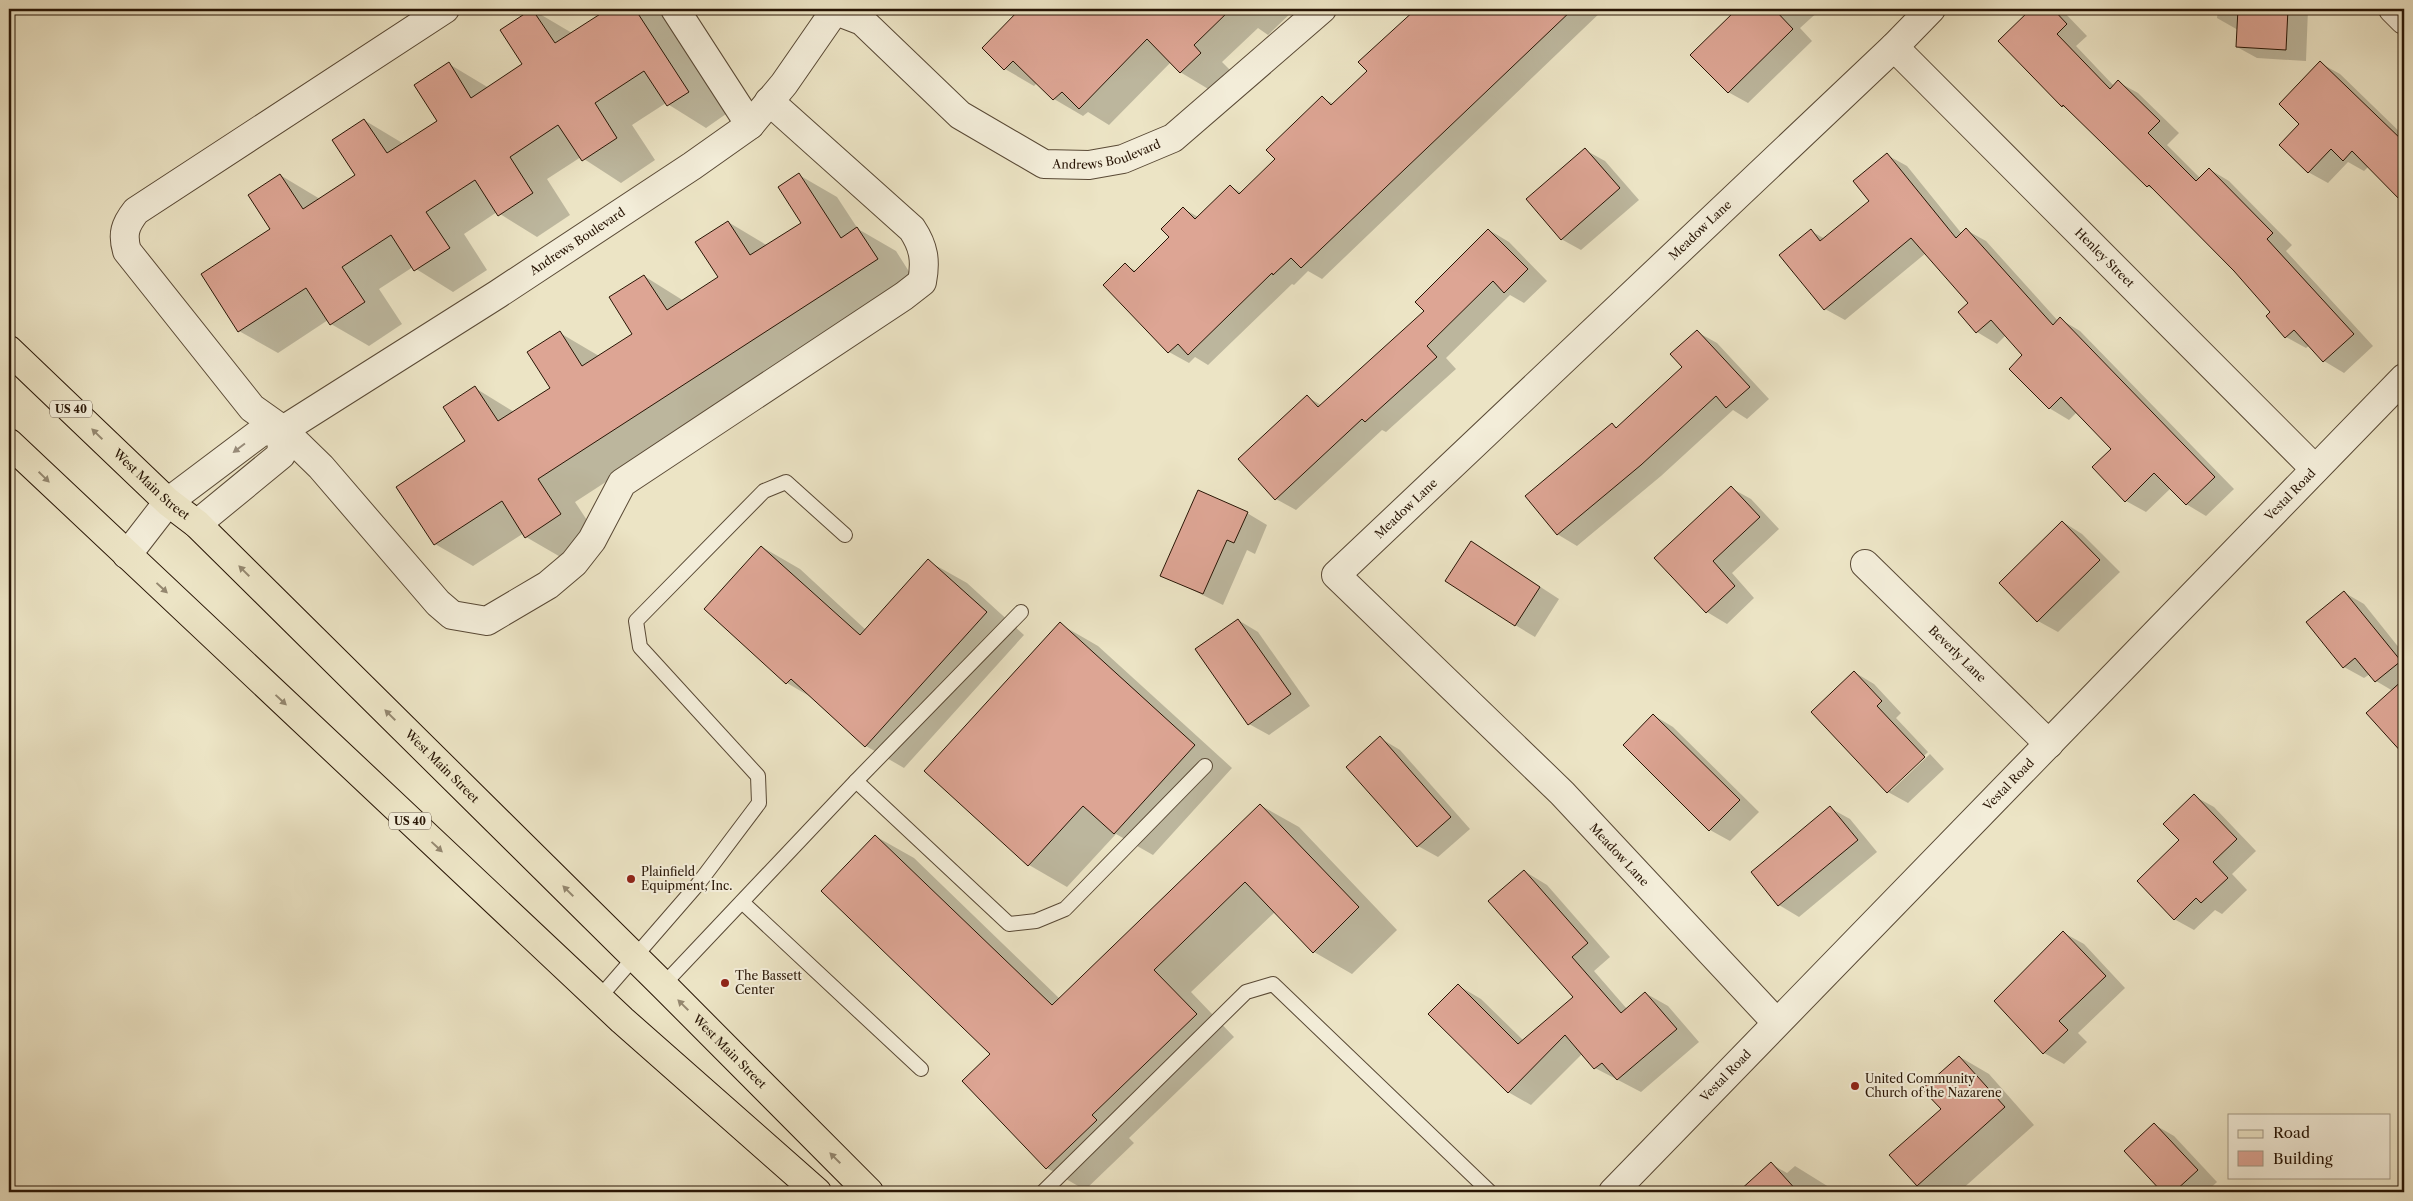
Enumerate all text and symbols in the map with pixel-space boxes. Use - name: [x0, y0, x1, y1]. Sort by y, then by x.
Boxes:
- street label: Andrews Boulevard: [1051, 136, 1163, 172]
- street label: Meadow Lane: [1666, 197, 1735, 263]
- street label: Andrews Boulevard: [526, 204, 628, 279]
- street label: Henley Street: [2072, 225, 2138, 291]
- road number: US 40: [50, 400, 92, 418]
- one-way arrow: [91, 428, 103, 440]
- one-way arrow: [232, 443, 246, 453]
- street label: West Main Street: [110, 445, 193, 523]
- street label: Vestal Road: [2261, 465, 2319, 524]
- one-way arrow: [38, 471, 50, 483]
- street label: Meadow Lane: [1371, 475, 1440, 541]
- one-way arrow: [238, 565, 250, 577]
- one-way arrow: [156, 582, 168, 594]
- street label: Beverly Lane: [1926, 623, 1990, 685]
- one-way arrow: [274, 694, 286, 706]
- one-way arrow: [384, 709, 396, 721]
- street label: West Main Street: [401, 725, 483, 806]
- street label: Vestal Road: [1979, 755, 2038, 814]
- road number: US 40: [389, 812, 431, 829]
- street label: Meadow Lane: [1586, 820, 1652, 889]
- one-way arrow: [431, 841, 443, 853]
- place label: Plainfield Equipment, Inc.: [641, 864, 732, 893]
- marker: Plainfield Equipment, Inc.: [625, 873, 637, 885]
- one-way arrow: [562, 885, 574, 897]
- place label: The Bassett Center: [735, 968, 803, 997]
- marker: The Bassett Center: [719, 977, 731, 989]
- one-way arrow: [677, 999, 689, 1011]
- street label: West Main Street: [689, 1011, 770, 1092]
- street label: Vestal Road: [1696, 1046, 1755, 1105]
- place label: United Community Church of the Nazarene: [1865, 1071, 2002, 1100]
- marker: United Community Church of the Nazarene: [1849, 1080, 1861, 1092]
- legend: [2228, 1114, 2390, 1178]
- text: Road: [2273, 1123, 2310, 1142]
- text: Building: [2273, 1149, 2333, 1168]
- one-way arrow: [829, 1152, 841, 1164]

